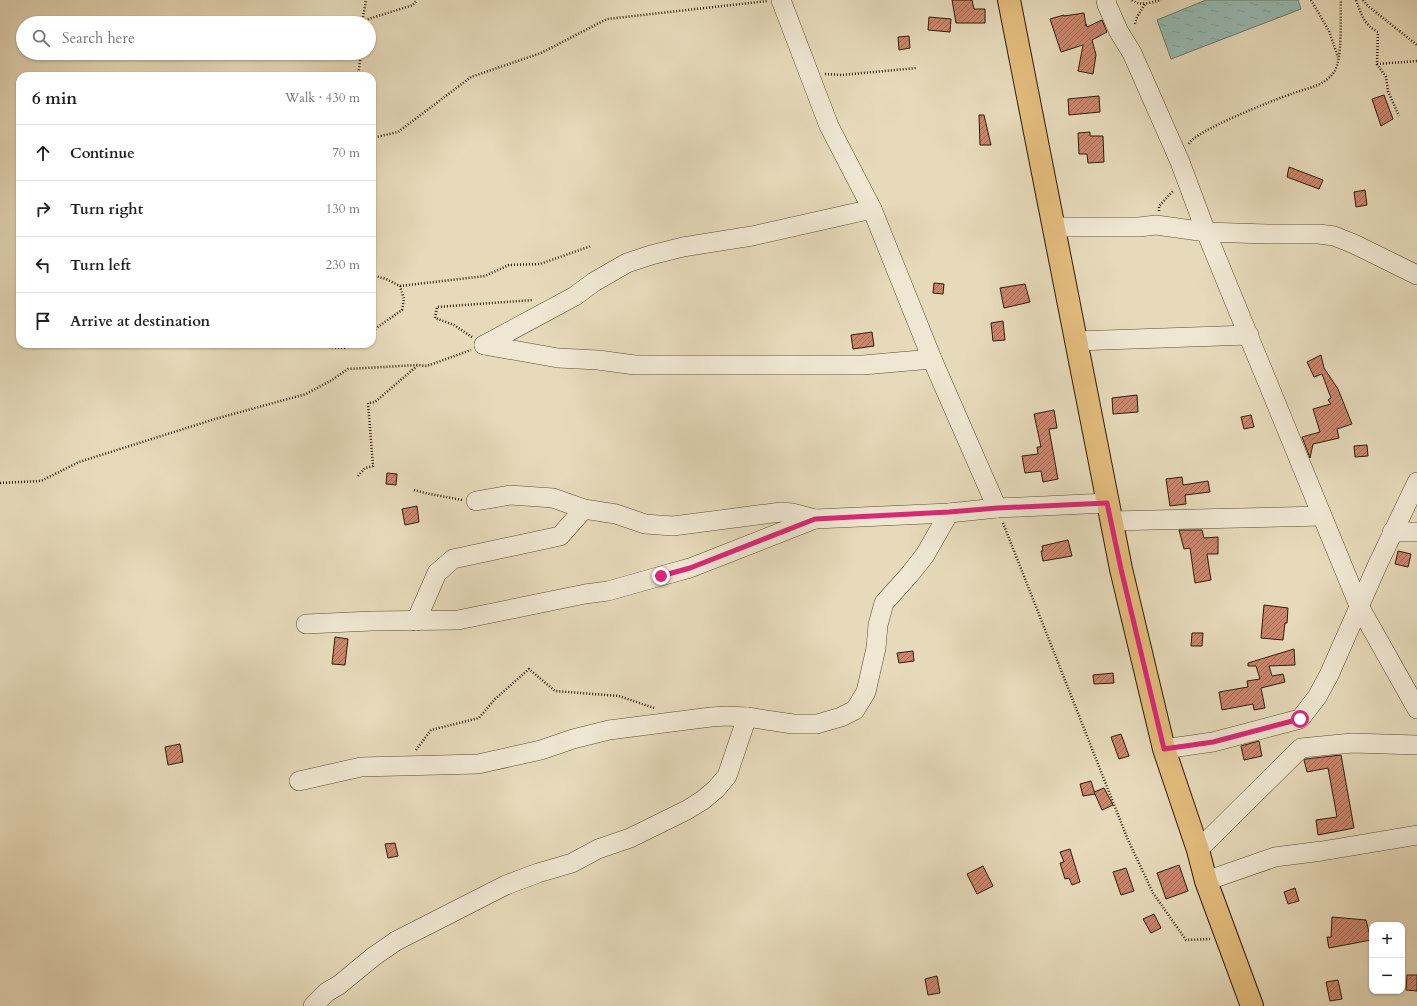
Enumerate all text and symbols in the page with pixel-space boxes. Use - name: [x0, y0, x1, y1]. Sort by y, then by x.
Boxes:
- search box: [16, 16, 376, 60]
- icon: search: [30, 27, 52, 49]
- text: Search here: [62, 28, 135, 48]
- text: 6 min: [32, 87, 77, 110]
- text: Walk · 430 m: [285, 89, 360, 107]
- icon: ahead: [32, 142, 54, 164]
- text: Continue: [70, 143, 135, 163]
- text: 70 m: [332, 144, 360, 162]
- icon: right: [32, 198, 54, 220]
- text: Turn right: [70, 199, 143, 219]
- text: 130 m: [326, 200, 360, 218]
- icon: left: [32, 254, 54, 276]
- text: Turn left: [70, 255, 131, 275]
- text: 230 m: [326, 256, 360, 274]
- icon: arrive: [32, 310, 54, 332]
- text: Arrive at destination: [70, 311, 210, 331]
- route end: [652, 567, 670, 585]
- route start: [1291, 710, 1309, 728]
- map controls: [1369, 922, 1405, 994]
- button: +: [1369, 922, 1405, 958]
- button: −: [1369, 958, 1405, 994]

